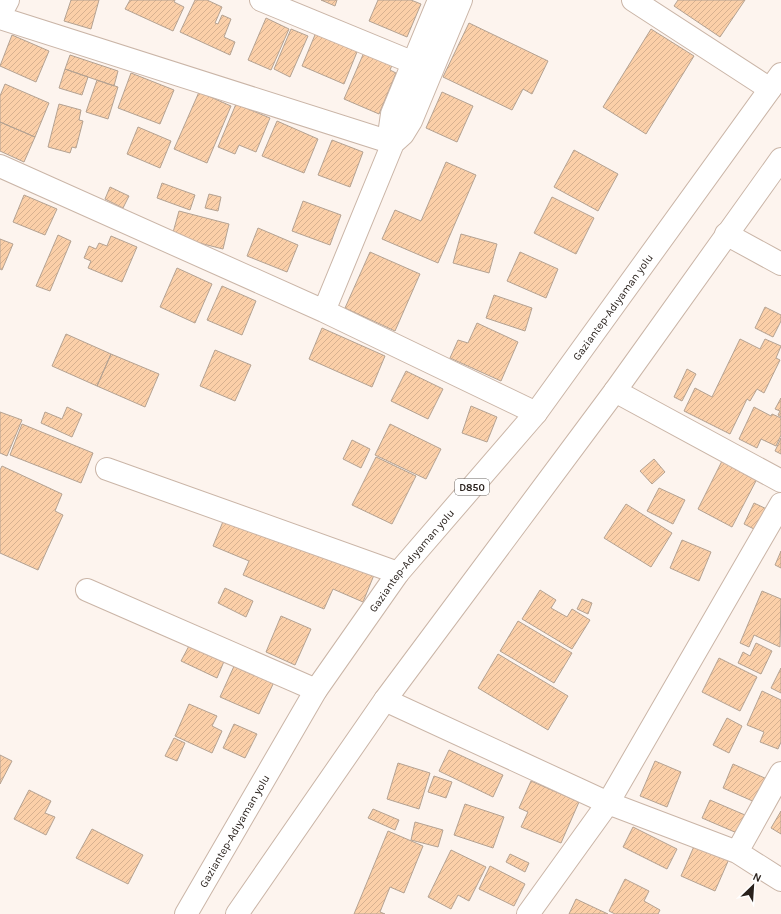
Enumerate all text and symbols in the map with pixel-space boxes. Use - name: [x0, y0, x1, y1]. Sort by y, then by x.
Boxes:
- street label: Gaziantep-Adıyaman yolu: [570, 251, 656, 363]
- road number: D850: [455, 479, 489, 495]
- street label: Gaziantep-Adıyaman yolu: [367, 507, 457, 615]
- street label: Gaziantep-Adıyaman yolu: [197, 772, 272, 890]
- north arrow: [733, 866, 773, 906]
- text: N: [751, 870, 763, 885]

